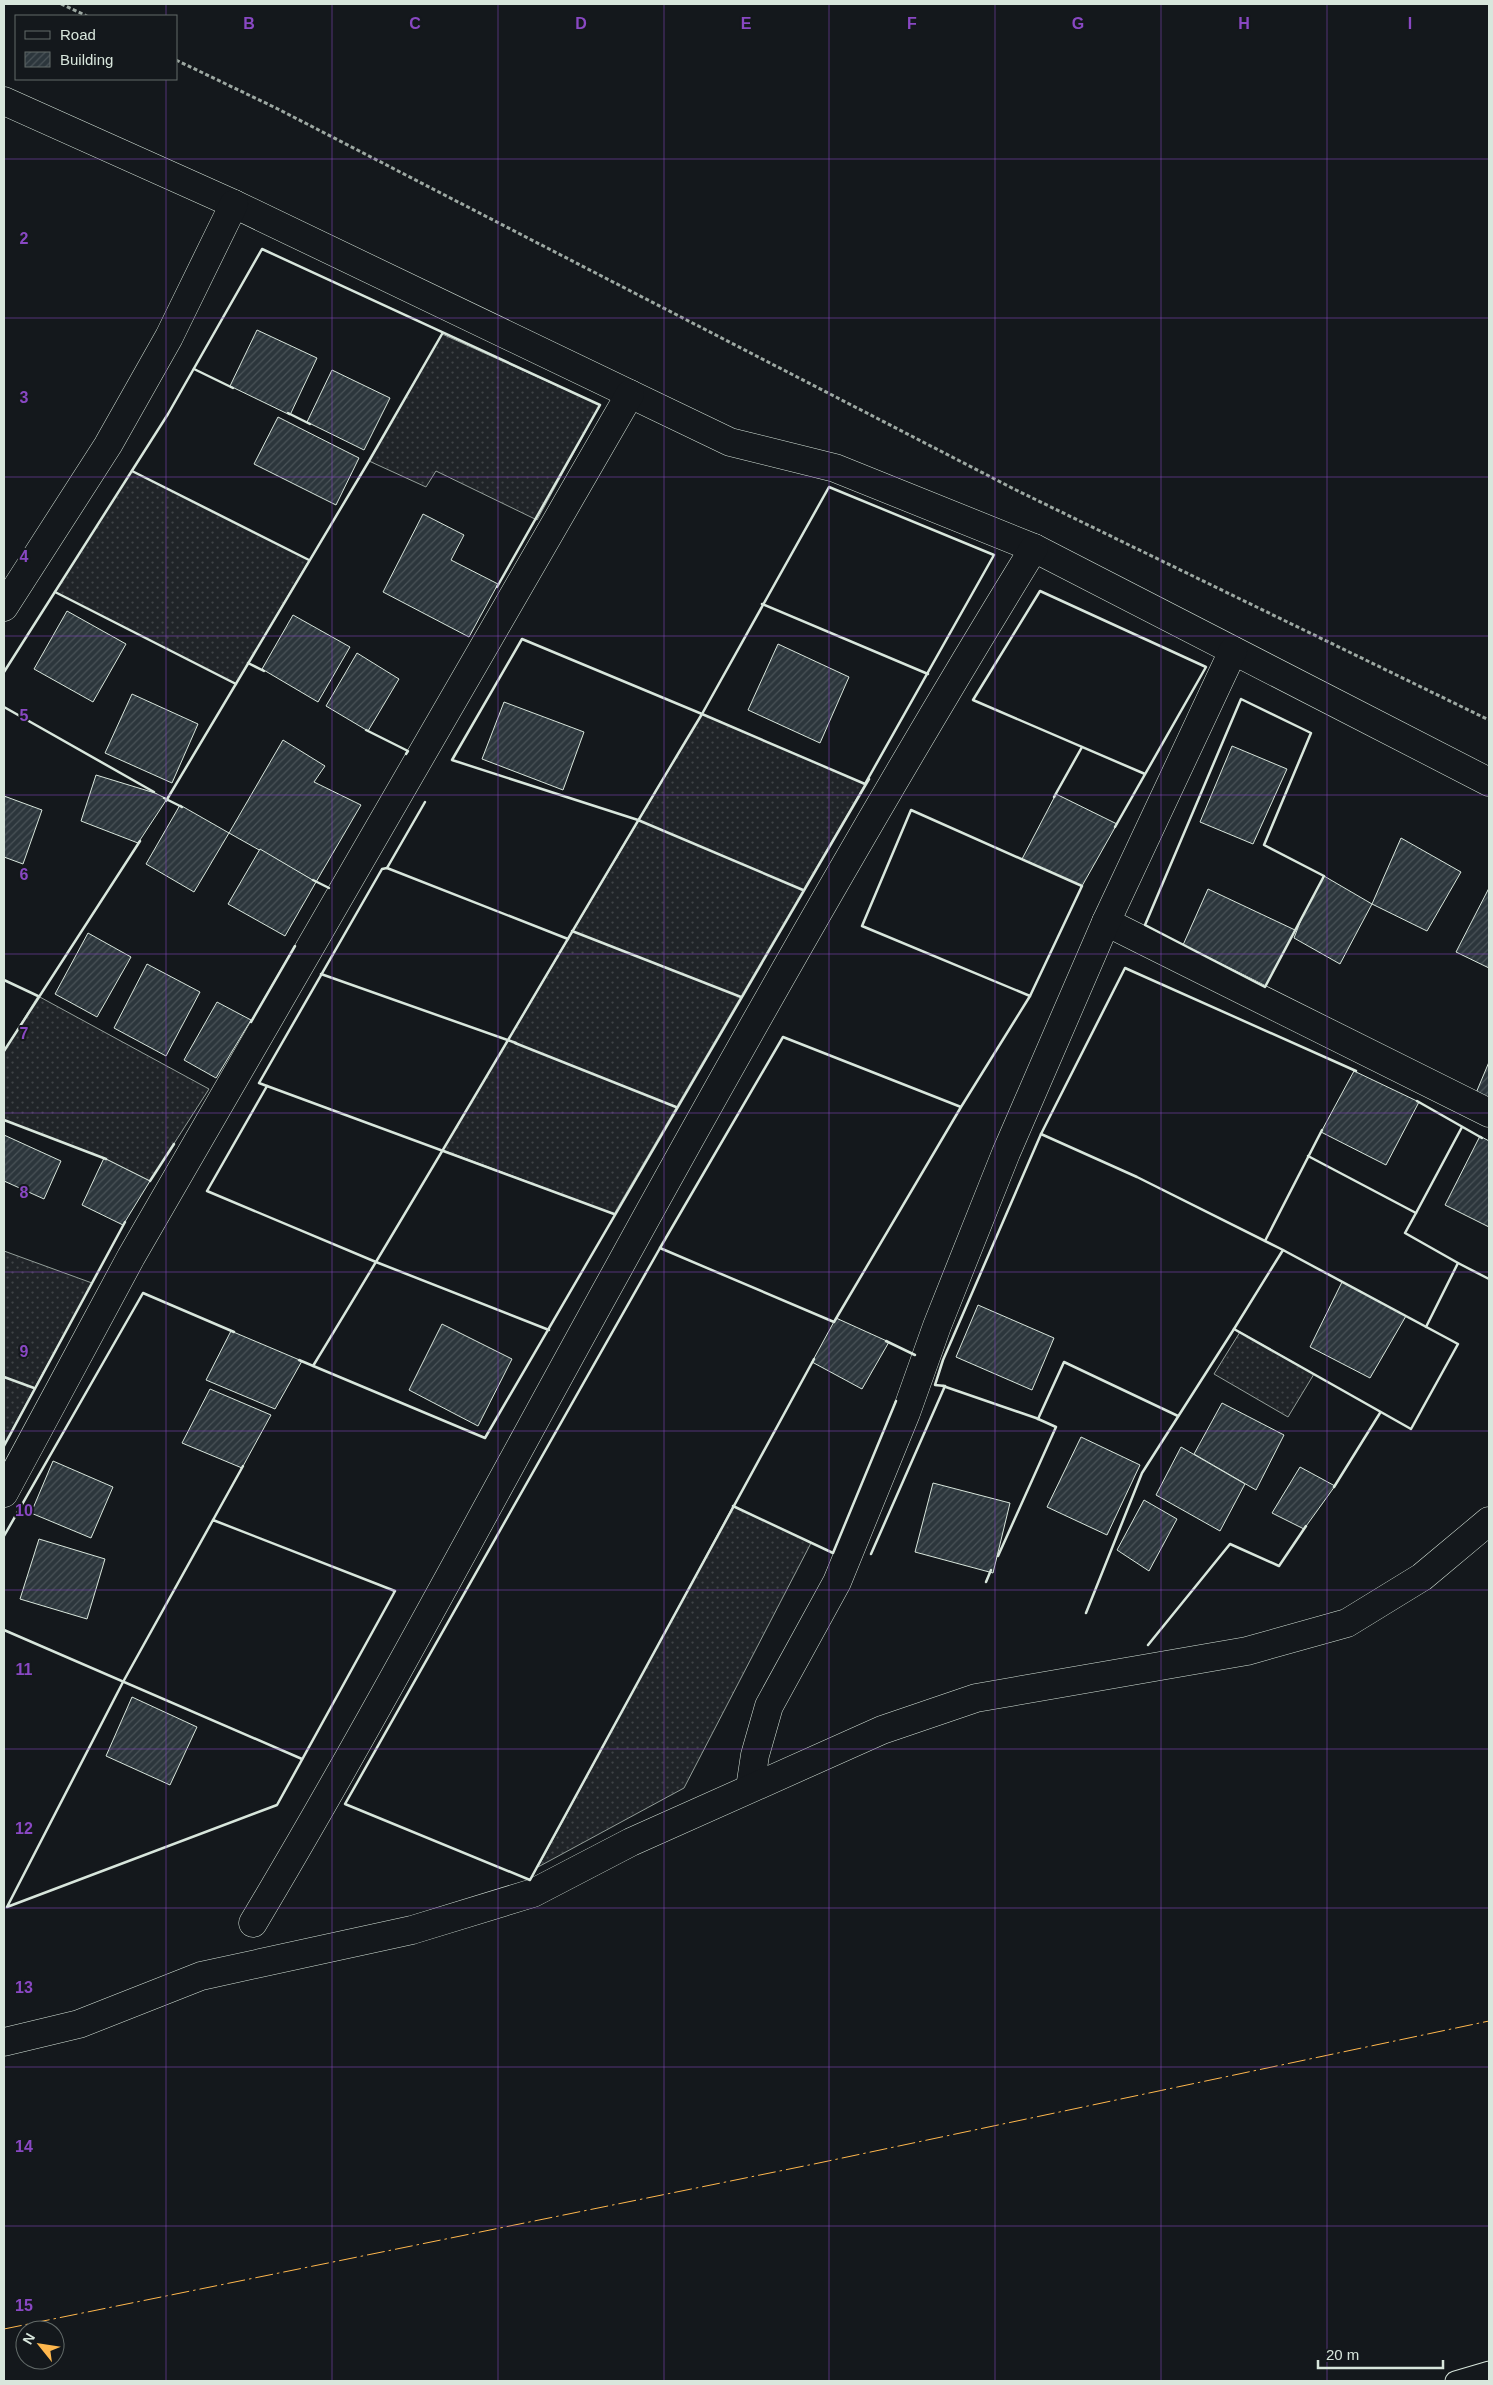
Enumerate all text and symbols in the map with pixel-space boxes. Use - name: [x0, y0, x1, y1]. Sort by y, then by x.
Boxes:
- legend: [15, 15, 178, 80]
- text: B: [243, 15, 255, 32]
- text: C: [409, 15, 421, 32]
- text: D: [575, 15, 587, 32]
- text: E: [741, 15, 752, 32]
- text: F: [907, 15, 917, 32]
- text: G: [1072, 15, 1084, 32]
- text: H: [1238, 15, 1250, 32]
- text: I: [1408, 15, 1412, 32]
- text: Road: [60, 26, 96, 43]
- text: Building: [60, 51, 113, 68]
- text: 2: [20, 230, 29, 247]
- text: 3: [20, 389, 29, 406]
- text: 4: [20, 548, 29, 565]
- text: 5: [20, 707, 29, 724]
- text: 6: [20, 866, 29, 883]
- text: 7: [20, 1025, 29, 1042]
- text: 8: [20, 1184, 29, 1201]
- text: 9: [20, 1343, 29, 1360]
- text: 10: [15, 1502, 33, 1519]
- text: 11: [16, 1661, 33, 1678]
- text: 12: [15, 1820, 33, 1837]
- text: 13: [15, 1979, 33, 1996]
- text: 14: [15, 2138, 33, 2155]
- text: 15: [15, 2297, 33, 2314]
- north arrow: [15, 2320, 65, 2370]
- text: N: [19, 2330, 38, 2347]
- scale bar: [1318, 2338, 1443, 2370]
- text: 20 m: [1326, 2346, 1359, 2363]

